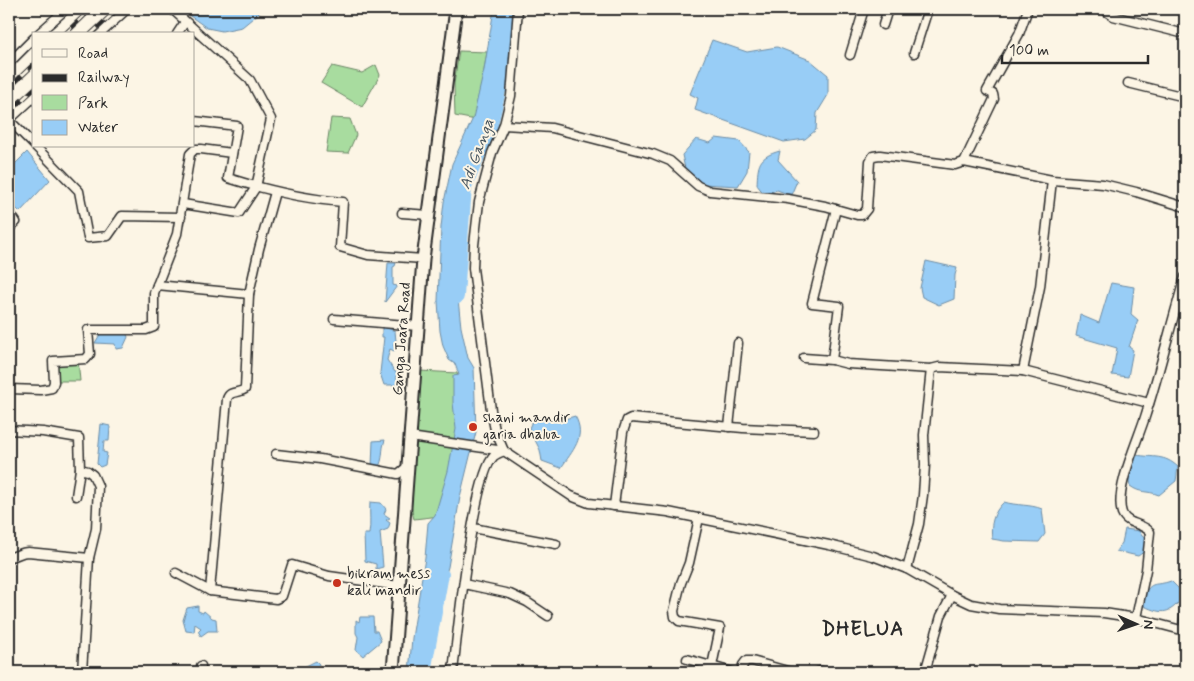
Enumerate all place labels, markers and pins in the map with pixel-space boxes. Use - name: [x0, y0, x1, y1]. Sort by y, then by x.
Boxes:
- place label: shani mandir garia dhalua: [483, 408, 571, 445]
- marker: shani mandir garia dhalua: [467, 421, 479, 433]
- place label: bikram mess kali mandir: [347, 564, 430, 601]
- marker: bikram mess kali mandir: [331, 577, 343, 589]

